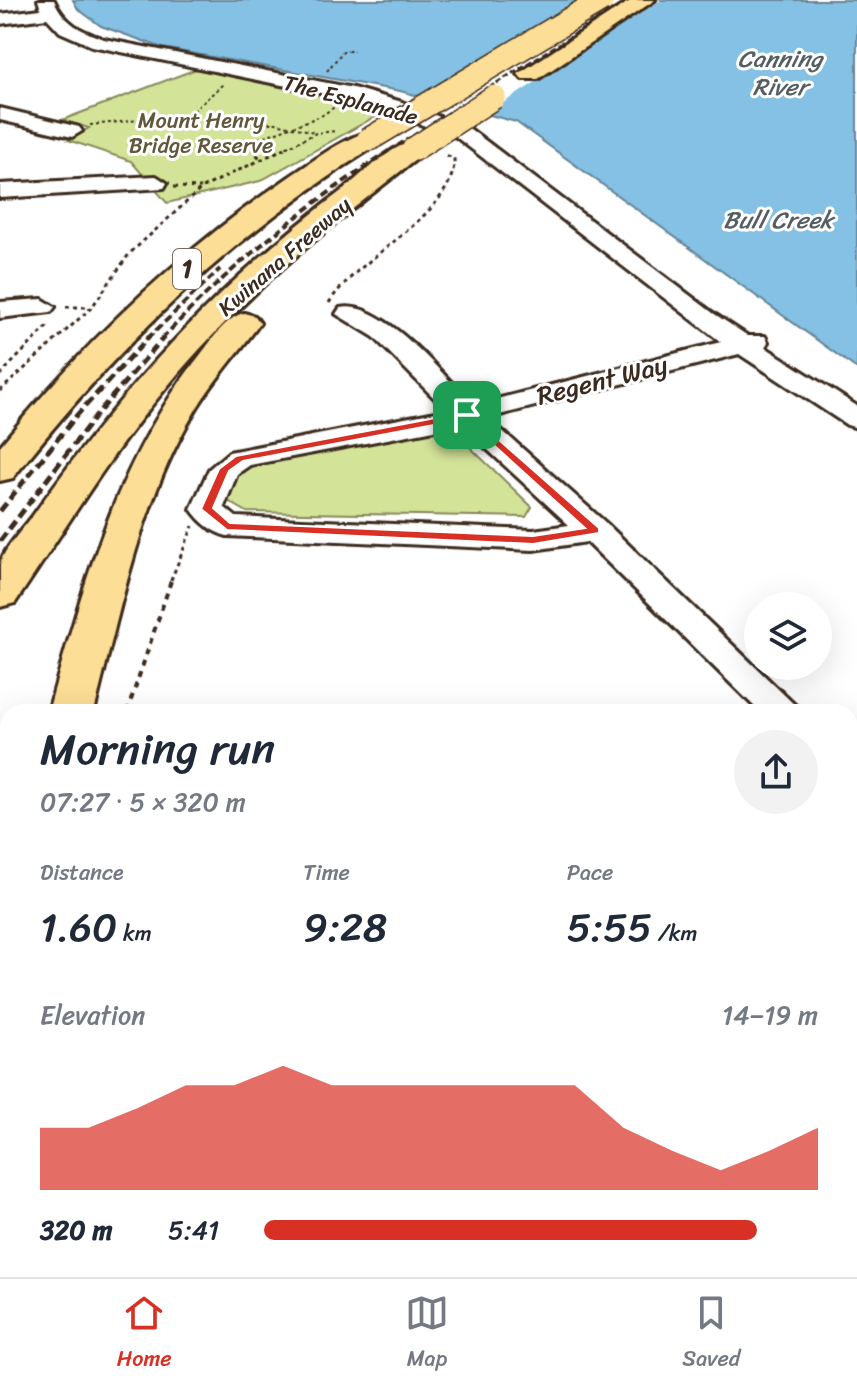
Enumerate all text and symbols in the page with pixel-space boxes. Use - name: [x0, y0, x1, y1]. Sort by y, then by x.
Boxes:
- water label: Canning River: [738, 38, 824, 108]
- street label: The Esplanade: [279, 63, 422, 136]
- park label: Mount Henry Bridge Reserve: [129, 101, 273, 165]
- street label: Kwinana Freeway: [208, 186, 361, 326]
- water label: Bull Creek: [723, 199, 836, 241]
- road number: 1: [173, 249, 201, 289]
- street label: Regent Way: [532, 341, 673, 418]
- pin: [433, 381, 501, 449]
- icon: arrive: [445, 393, 489, 437]
- map controls: [744, 592, 832, 680]
- button: layers: [744, 592, 832, 680]
- text: Morning run: [40, 710, 275, 788]
- button: share: [734, 730, 818, 814]
- text: 07:27 · 5 × 320 m: [40, 779, 246, 825]
- text: Distance: [40, 853, 124, 892]
- text: Time: [303, 853, 350, 892]
- text: Pace: [567, 853, 613, 892]
- text: 1.60: [40, 892, 117, 963]
- text: 9:28: [303, 892, 387, 963]
- text: 5:55: [567, 892, 652, 963]
- text: km: [117, 914, 152, 953]
- text: /km: [652, 914, 697, 953]
- text: Elevation: [40, 992, 145, 1038]
- text: 14–19 m: [722, 992, 818, 1038]
- text: 320 m: [40, 1207, 112, 1253]
- text: 5:41: [168, 1207, 219, 1253]
- tab: Home: [117, 1291, 172, 1378]
- tab: Map: [405, 1291, 449, 1378]
- tab: Saved: [682, 1291, 740, 1378]

